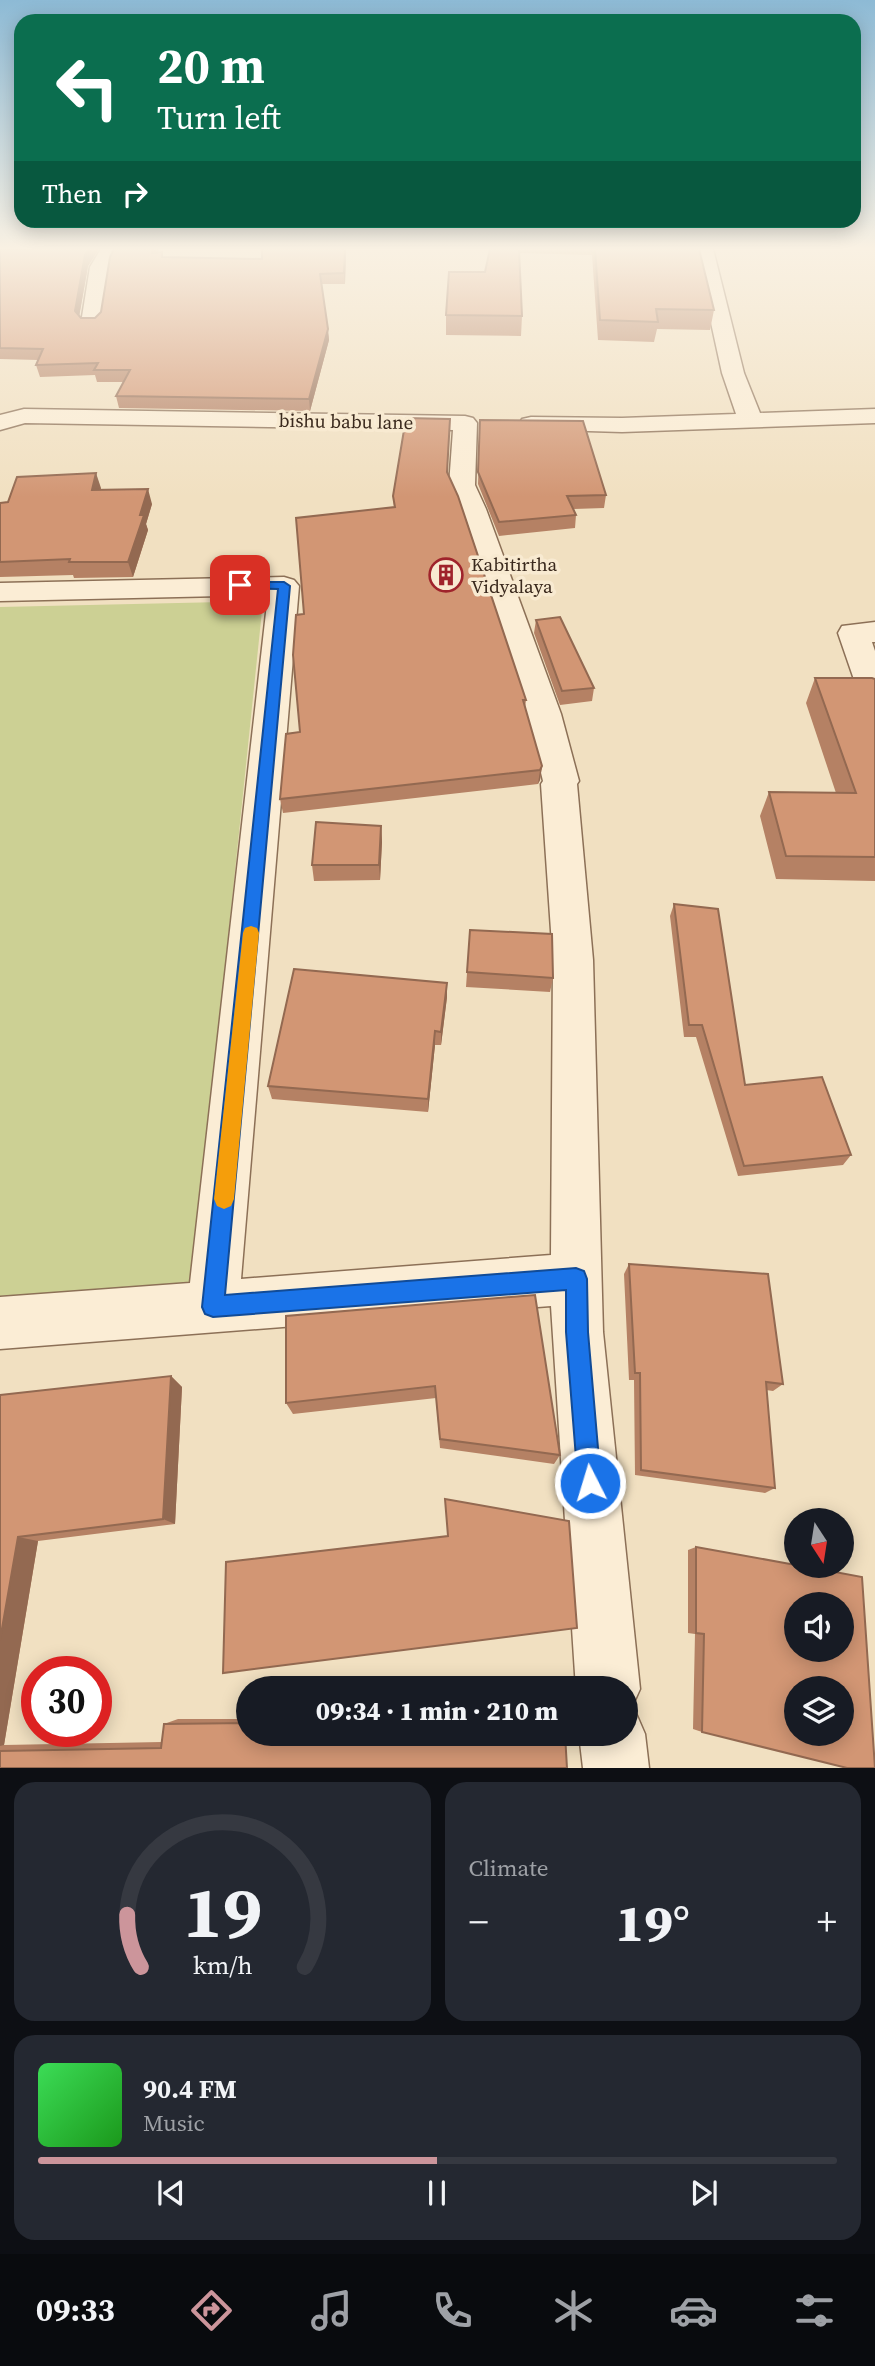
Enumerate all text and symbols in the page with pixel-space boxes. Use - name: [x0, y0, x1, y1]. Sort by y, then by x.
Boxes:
- text: 20 m: [157, 32, 265, 99]
- icon: left: [42, 42, 133, 133]
- text: Turn left: [157, 96, 281, 140]
- icon: right: [116, 175, 154, 213]
- text: Then: [42, 176, 102, 212]
- street label: bishu babu lane: [278, 407, 414, 435]
- place label: Kabitirtha Vidyalaya: [471, 551, 558, 599]
- pin: [210, 555, 270, 615]
- building icon: Kabitirtha Vidyalaya: [427, 556, 465, 594]
- icon: arrive: [221, 566, 259, 604]
- position arrow: [553, 1446, 627, 1520]
- north arrow: [784, 1508, 854, 1578]
- map controls: [784, 1508, 854, 1746]
- button: sound: [784, 1592, 854, 1662]
- speed limit sign: 30: [21, 1656, 112, 1747]
- button: layers: [784, 1676, 854, 1746]
- text: 09:34 · 1 min · 210 m: [316, 1693, 558, 1729]
- text: Climate: [469, 1852, 548, 1884]
- text: 19: [183, 1863, 262, 1962]
- text: 19°: [616, 1887, 690, 1958]
- text: −: [469, 1896, 489, 1948]
- text: +: [817, 1896, 837, 1948]
- text: km/h: [192, 1948, 252, 1982]
- text: 90.4 FM: [143, 2071, 237, 2107]
- text: Music: [143, 2107, 205, 2139]
- icon: previous: [152, 2174, 190, 2212]
- icon: pause: [418, 2174, 456, 2212]
- icon: next: [685, 2174, 723, 2212]
- icon: directions: [187, 2286, 236, 2335]
- icon: music: [307, 2286, 356, 2335]
- icon: phone: [428, 2286, 477, 2335]
- icon: climate: [549, 2286, 598, 2335]
- icon: car: [669, 2286, 718, 2335]
- icon: filters: [790, 2286, 839, 2335]
- text: 09:33: [36, 2288, 115, 2332]

